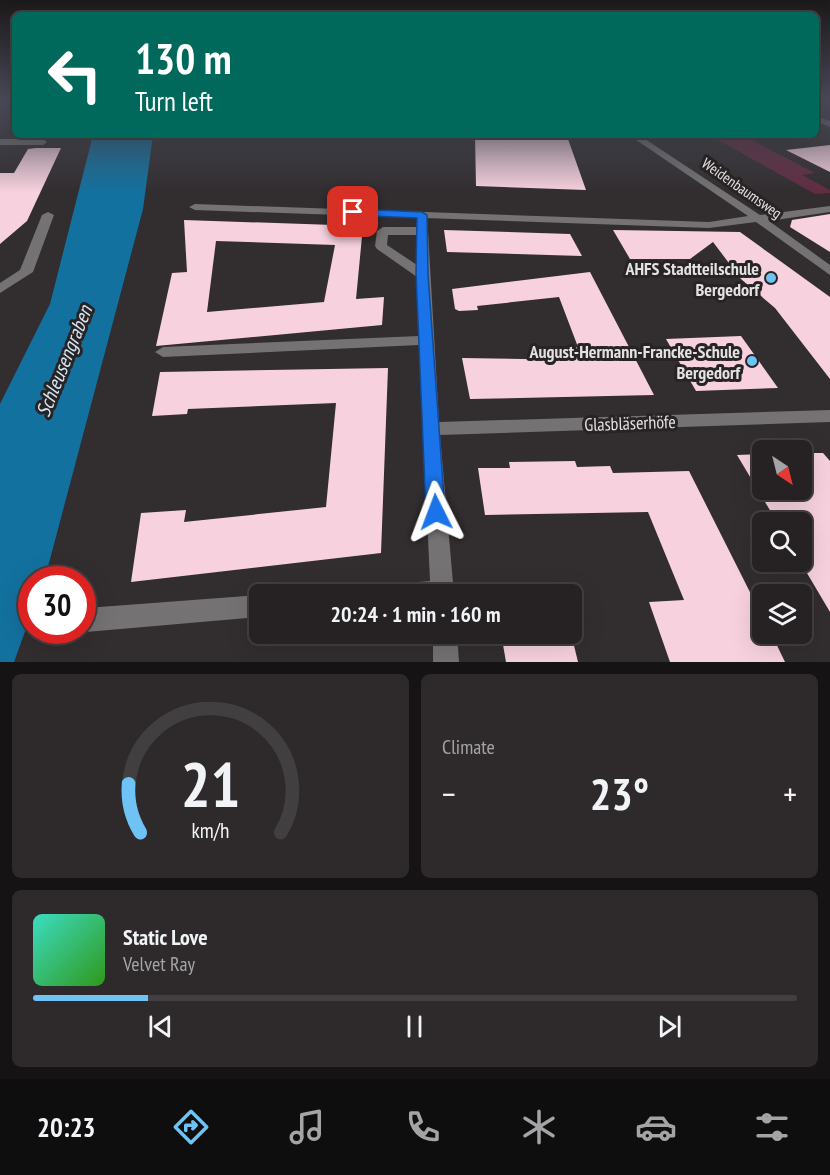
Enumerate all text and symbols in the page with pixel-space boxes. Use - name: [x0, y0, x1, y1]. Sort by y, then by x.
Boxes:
- text: 130 m: [135, 31, 232, 86]
- icon: left: [36, 36, 114, 114]
- text: Turn left: [135, 84, 213, 118]
- street label: Weidenbaumsweg: [698, 153, 786, 223]
- pin: [327, 186, 378, 237]
- icon: arrive: [336, 195, 369, 228]
- place label: AHFS Stadtteilschule Bergedorf: [624, 257, 760, 301]
- marker: AHFS Stadtteilschule Bergedorf: [764, 271, 778, 285]
- water label: Schleusengraben: [30, 300, 99, 420]
- place label: August-Hermann-Francke-Schule Bergedorf: [528, 340, 741, 384]
- marker: August-Hermann-Francke-Schule Bergedorf: [745, 354, 759, 368]
- street label: Glasbläserhöfe: [584, 410, 676, 436]
- north arrow: [752, 440, 812, 500]
- map controls: [752, 440, 812, 644]
- position arrow: [404, 480, 468, 544]
- button: search: [752, 512, 812, 572]
- speed limit sign: 30: [18, 566, 96, 644]
- button: layers: [752, 584, 812, 644]
- text: 20:24 · 1 min · 160 m: [330, 600, 501, 628]
- text: Climate: [442, 734, 495, 760]
- text: 21: [181, 743, 240, 824]
- text: 23°: [590, 764, 649, 822]
- text: −: [442, 772, 456, 815]
- text: +: [783, 772, 797, 815]
- text: km/h: [191, 816, 230, 844]
- text: Static Love: [123, 923, 208, 951]
- text: Velvet Ray: [123, 951, 195, 977]
- icon: previous: [144, 1010, 177, 1043]
- icon: pause: [398, 1010, 431, 1043]
- icon: next: [653, 1010, 686, 1043]
- icon: directions: [170, 1106, 212, 1148]
- icon: music: [286, 1106, 328, 1148]
- icon: phone: [402, 1106, 444, 1148]
- icon: climate: [518, 1106, 560, 1148]
- icon: car: [635, 1106, 677, 1148]
- icon: filters: [751, 1106, 793, 1148]
- text: 20:23: [37, 1110, 96, 1144]

